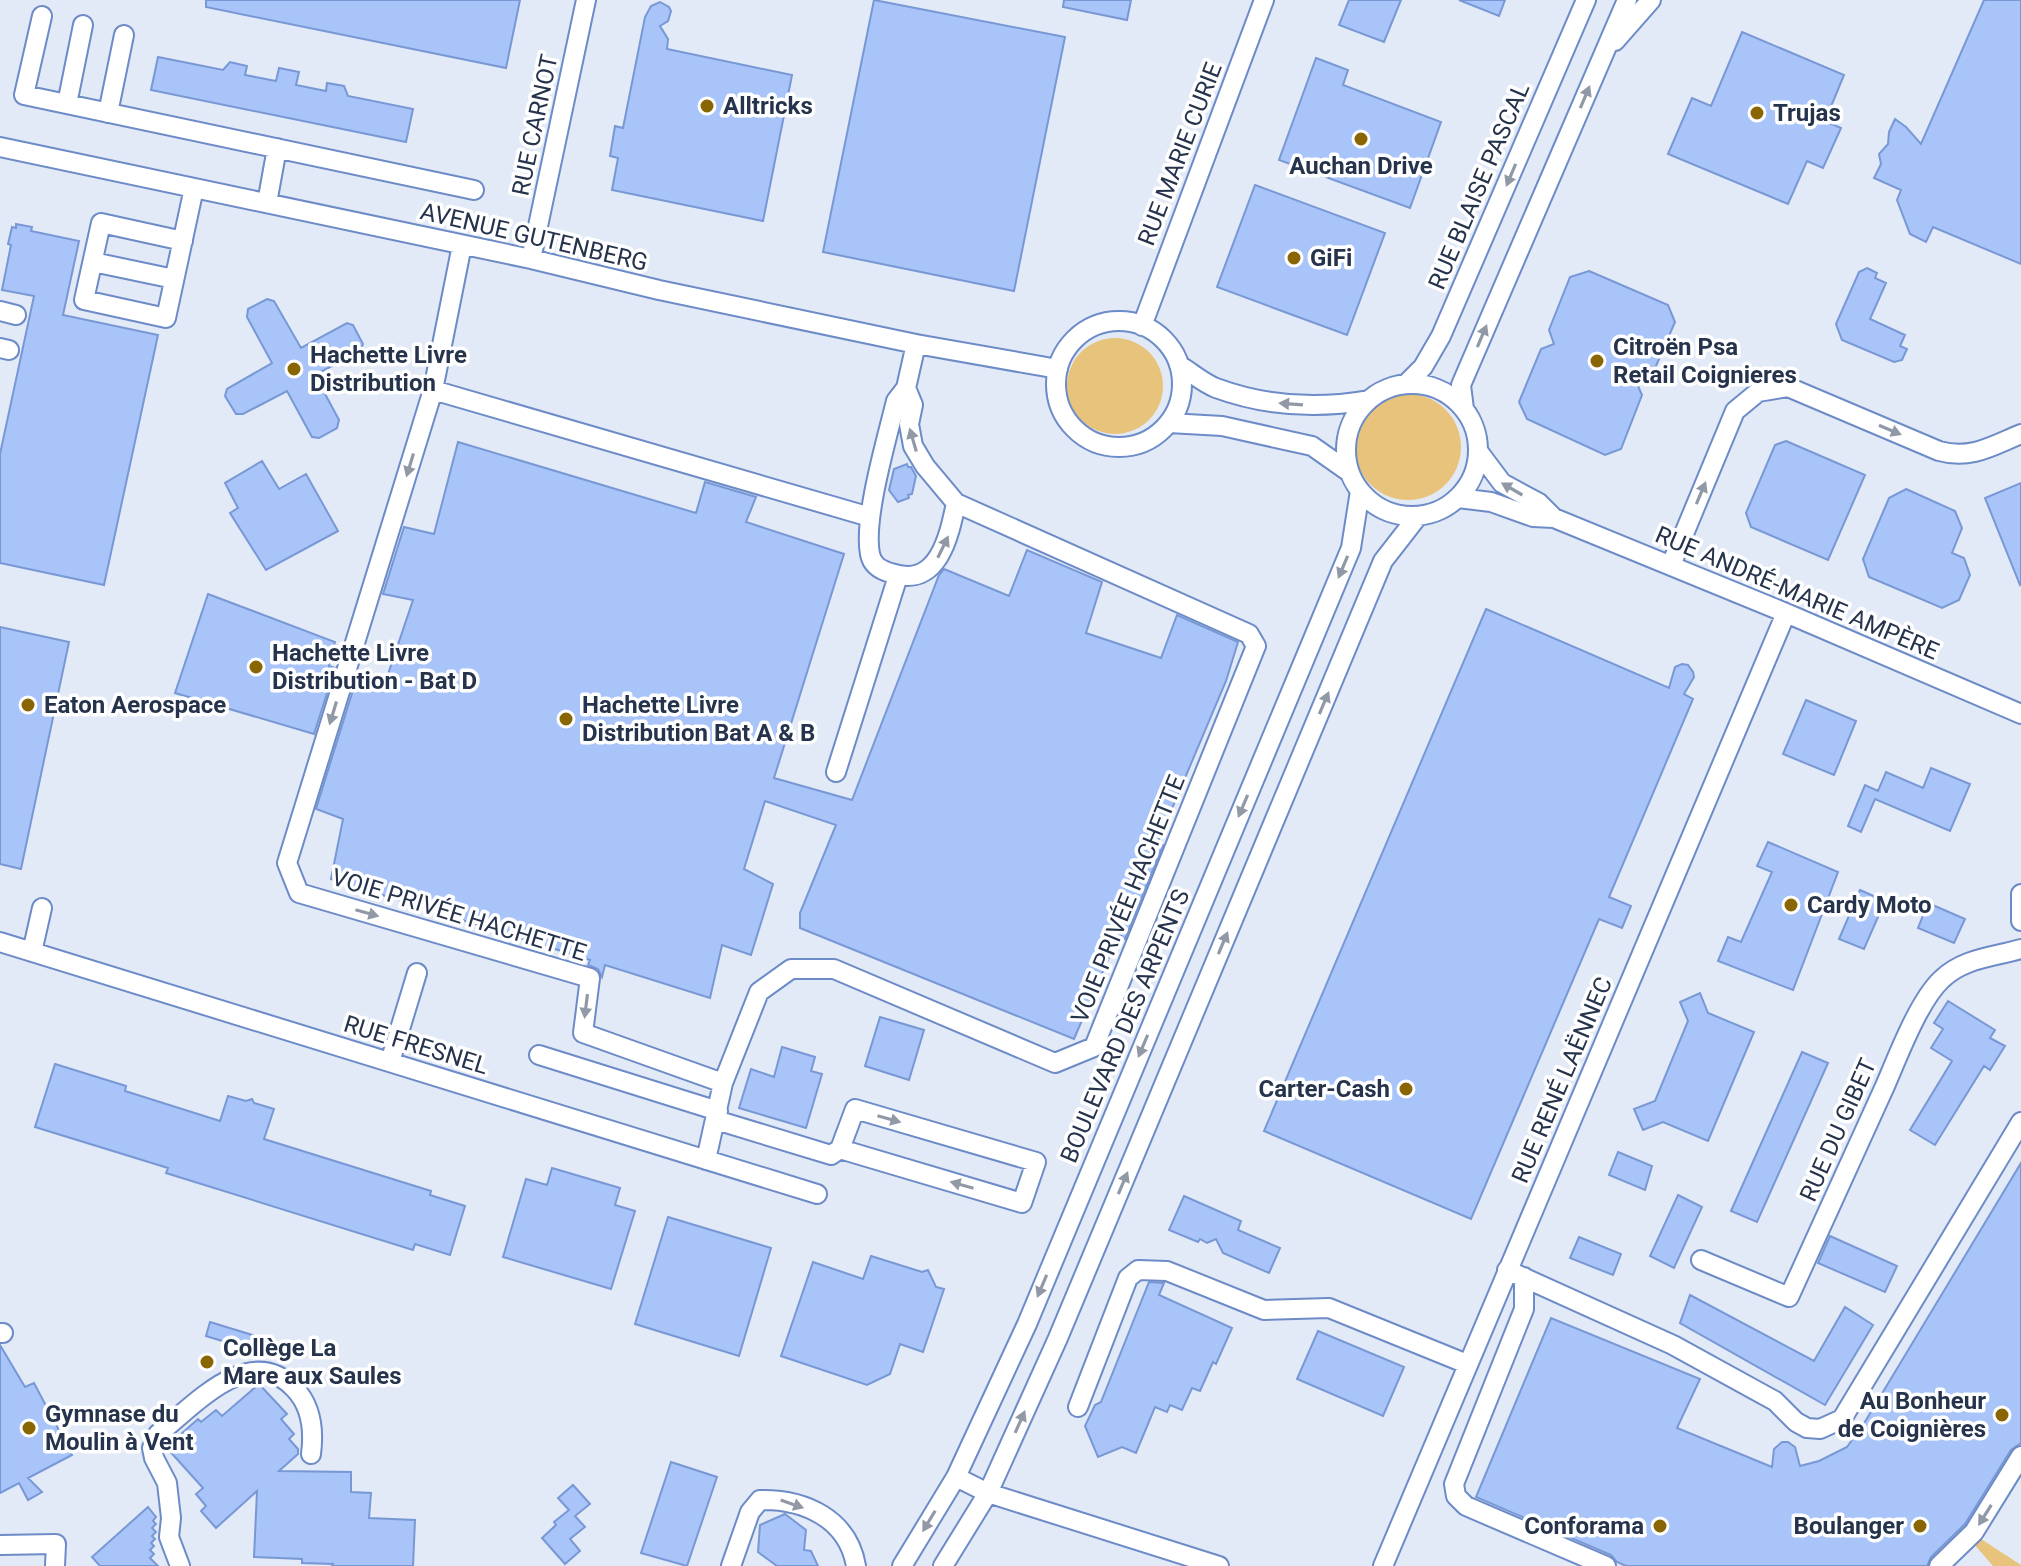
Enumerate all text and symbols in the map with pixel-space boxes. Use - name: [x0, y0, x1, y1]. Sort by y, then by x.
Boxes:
- street label: RUE CARNOT: [506, 52, 564, 198]
- street label: RUE MARIE CURIE: [1132, 59, 1228, 249]
- street label: RUE BLAISE PASCAL: [1423, 78, 1535, 294]
- one-way arrow: [1579, 85, 1592, 109]
- place label: Alltricks: [723, 92, 813, 120]
- marker: Alltricks: [698, 97, 716, 115]
- place label: Trujas: [1773, 99, 1841, 127]
- marker: Trujas: [1748, 104, 1766, 122]
- marker: Auchan Drive: [1352, 130, 1370, 148]
- place label: Auchan Drive: [1289, 152, 1433, 180]
- one-way arrow: [1504, 163, 1517, 186]
- street label: AVENUE GUTENBERG: [418, 197, 650, 277]
- place label: GiFi: [1310, 244, 1352, 272]
- marker: GiFi: [1285, 249, 1303, 267]
- one-way arrow: [1475, 324, 1489, 348]
- place label: Citroën Psa Retail Coignieres: [1613, 333, 1797, 389]
- place label: Hachette Livre Distribution: [310, 341, 467, 397]
- marker: Citroën Psa Retail Coignieres: [1588, 352, 1606, 370]
- marker: Hachette Livre Distribution: [285, 360, 303, 378]
- one-way arrow: [1278, 397, 1303, 410]
- one-way arrow: [1878, 424, 1902, 437]
- one-way arrow: [906, 428, 919, 452]
- one-way arrow: [403, 453, 416, 477]
- one-way arrow: [1695, 481, 1708, 505]
- one-way arrow: [1501, 482, 1523, 496]
- street label: RUE ANDRÉ-MARIE AMPÈRE: [1651, 521, 1943, 665]
- one-way arrow: [936, 535, 950, 558]
- one-way arrow: [1336, 555, 1349, 579]
- place label: Hachette Livre Distribution - Bat D: [272, 639, 477, 695]
- marker: Hachette Livre Distribution - Bat D: [247, 658, 265, 676]
- place label: Eaton Aerospace: [44, 691, 226, 719]
- place label: Hachette Livre Distribution Bat A & B: [582, 691, 815, 747]
- one-way arrow: [1317, 691, 1330, 715]
- marker: Eaton Aerospace: [19, 696, 37, 714]
- one-way arrow: [327, 701, 339, 725]
- marker: Hachette Livre Distribution Bat A & B: [557, 710, 575, 728]
- street label: VOIE PRIVÉE HACHETTE: [1065, 771, 1191, 1027]
- one-way arrow: [1236, 795, 1249, 818]
- street label: VOIE PRIVÉE HACHETTE: [328, 863, 590, 967]
- street label: BOULEVARD DES ARPENTS: [1055, 885, 1195, 1167]
- place label: Cardy Moto: [1807, 891, 1932, 919]
- marker: Cardy Moto: [1782, 896, 1800, 914]
- one-way arrow: [355, 907, 379, 920]
- one-way arrow: [1217, 931, 1230, 955]
- street label: RUE RENÉ LAËNNEC: [1506, 973, 1618, 1187]
- one-way arrow: [579, 994, 592, 1019]
- street label: RUE FRESNEL: [340, 1010, 492, 1080]
- one-way arrow: [1136, 1034, 1149, 1058]
- street label: RUE DU GIBET: [1794, 1054, 1882, 1206]
- place label: Carter-Cash: [1258, 1075, 1390, 1103]
- marker: Carter-Cash: [1397, 1080, 1415, 1098]
- one-way arrow: [877, 1113, 901, 1126]
- one-way arrow: [1116, 1171, 1129, 1195]
- one-way arrow: [950, 1178, 974, 1191]
- one-way arrow: [1036, 1274, 1049, 1298]
- place label: Collège La Mare aux Saules: [223, 1334, 402, 1390]
- marker: Collège La Mare aux Saules: [198, 1353, 216, 1371]
- place label: Au Bonheur de Coignières: [1838, 1387, 1986, 1443]
- place label: Gymnase du Moulin à Vent: [45, 1400, 194, 1456]
- marker: Au Bonheur de Coignières: [1993, 1406, 2011, 1424]
- one-way arrow: [1013, 1410, 1027, 1433]
- marker: Gymnase du Moulin à Vent: [20, 1419, 38, 1437]
- one-way arrow: [781, 1499, 805, 1511]
- one-way arrow: [1978, 1504, 1992, 1526]
- one-way arrow: [922, 1510, 936, 1532]
- place label: Conforama: [1524, 1512, 1644, 1540]
- place label: Boulanger: [1794, 1512, 1904, 1540]
- marker: Conforama: [1651, 1517, 1669, 1535]
- marker: Boulanger: [1911, 1517, 1929, 1535]

